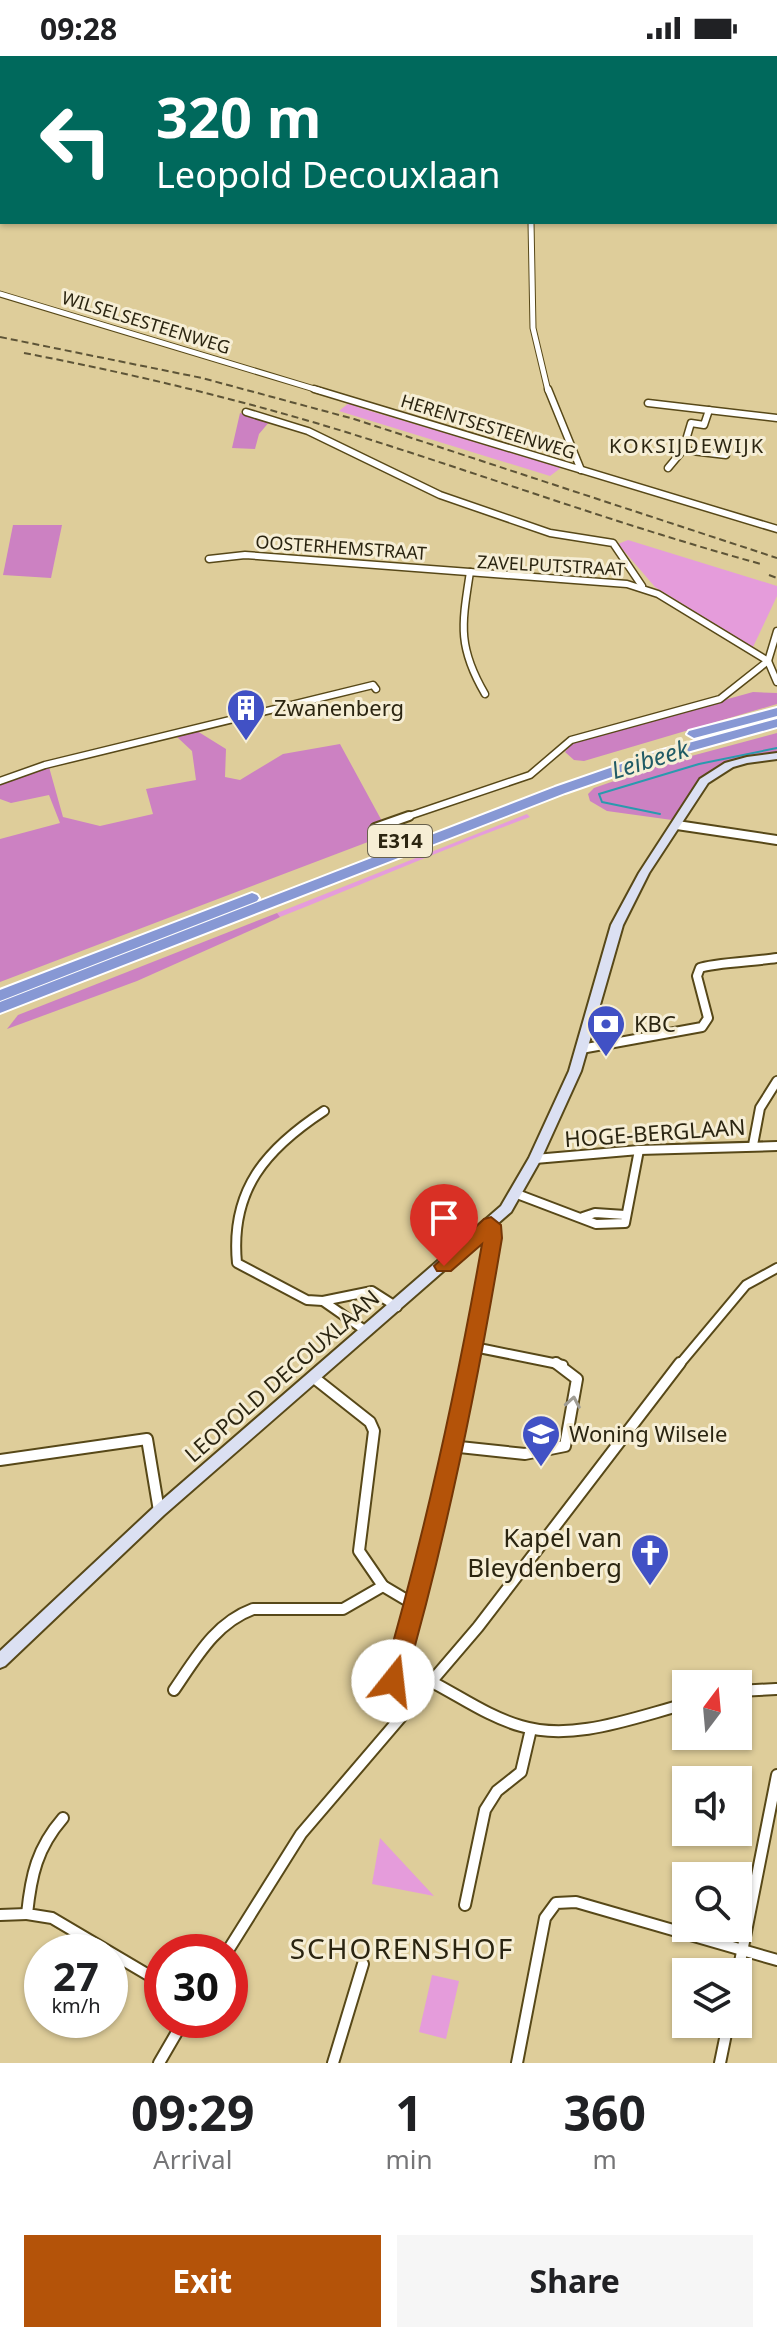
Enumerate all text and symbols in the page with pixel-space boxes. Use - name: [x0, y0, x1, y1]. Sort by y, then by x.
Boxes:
- text: 09:28: [40, 8, 117, 49]
- text: 320 m: [156, 78, 321, 154]
- icon: left: [24, 88, 128, 192]
- text: Leopold Decouxlaan: [156, 150, 501, 199]
- street label: WILSELSESTEENWEG: [59, 285, 233, 359]
- street label: HERENTSESTEENWEG: [398, 388, 579, 464]
- district label: KOKSIJDEWIJK: [609, 432, 765, 459]
- street label: OOSTERHEMSTRAAT: [255, 529, 428, 565]
- street label: ZAVELPUTSTRAAT: [476, 549, 626, 581]
- building icon: Zwanenberg: [225, 687, 267, 742]
- place label: Zwanenberg: [274, 692, 404, 722]
- water label: Leibeek: [607, 731, 693, 786]
- road number: E314: [368, 825, 432, 857]
- bank icon: KBC: [585, 1003, 627, 1058]
- place label: KBC: [634, 1008, 676, 1038]
- street label: HOGE-BERGLAAN: [563, 1111, 746, 1153]
- pin: [410, 1184, 478, 1266]
- icon: arrive: [422, 1196, 466, 1240]
- street label: LEOPOLD DECOUXLAAN: [178, 1282, 385, 1468]
- one-way arrow: [564, 1395, 581, 1409]
- school or university icon: Woning Wilsele: [520, 1413, 562, 1468]
- place label: Woning Wilsele: [569, 1418, 727, 1448]
- place label: Kapel van Bleydenberg: [467, 1519, 622, 1585]
- church icon: Kapel van Bleydenberg: [629, 1532, 671, 1587]
- position arrow: [351, 1639, 435, 1723]
- north arrow: [672, 1670, 752, 1750]
- map controls: [672, 1670, 752, 2038]
- button: sound: [672, 1766, 752, 1846]
- button: search: [672, 1862, 752, 1942]
- district label: SCHORENSHOF: [290, 1929, 514, 1967]
- speed limit sign: 30: [144, 1934, 248, 2038]
- text: 27: [53, 1948, 99, 2003]
- button: layers: [672, 1958, 752, 2038]
- text: km/h: [51, 1992, 101, 2019]
- text: 09:29: [131, 2080, 254, 2145]
- text: 1: [395, 2080, 423, 2145]
- text: 360: [564, 2080, 646, 2145]
- text: Arrival: [153, 2141, 232, 2177]
- text: min: [385, 2141, 433, 2177]
- text: m: [593, 2141, 617, 2177]
- button: Exit: [24, 2235, 381, 2327]
- button: Share: [397, 2235, 753, 2327]

